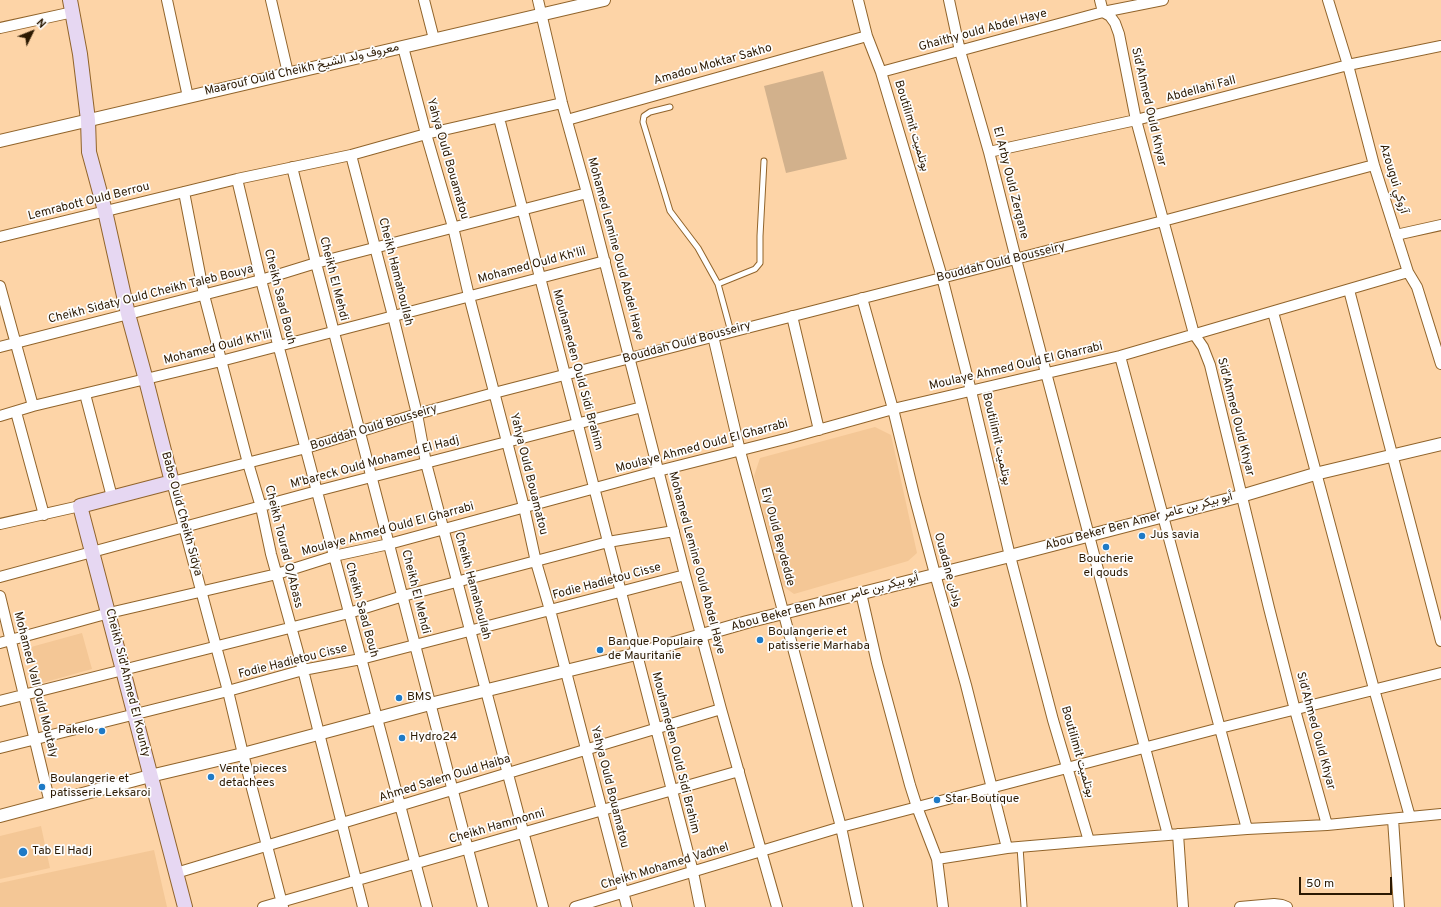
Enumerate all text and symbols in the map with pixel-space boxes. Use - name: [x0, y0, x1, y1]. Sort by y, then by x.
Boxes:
- street label: Ghaithy ould Abdel Haye: [917, 7, 1049, 55]
- north arrow: [12, 12, 52, 52]
- text: N: [33, 16, 49, 31]
- street label: Maarouf Ould Cheikh معروف ولد الشيخ: [203, 41, 401, 99]
- street label: Amadou Moktar Sakho: [652, 41, 774, 89]
- street label: Sid'Ahmed Ould Khyar: [1127, 46, 1169, 168]
- street label: Abdellahi Fall: [1164, 74, 1238, 106]
- street label: Boutilimit بوتلميت: [890, 79, 932, 173]
- street label: Yahya Ould Bouamatou: [423, 97, 471, 221]
- street label: El Arby Ould Zergane: [989, 125, 1031, 241]
- street label: Azougui آزوكي: [1376, 142, 1410, 216]
- street label: Mohamed Lemine Ould Abdel Haye: [584, 156, 646, 342]
- street label: Lemrabott Ould Berrou: [27, 180, 151, 224]
- street label: Cheikh Hamahoullah: [375, 216, 415, 328]
- street label: Cheikh El Mehdi: [316, 235, 350, 323]
- street label: Bouddah Ould Bousseiry: [935, 240, 1067, 286]
- street label: Mohamed Ould Kh'lil: [477, 245, 587, 287]
- street label: Cheikh Saad Bouh: [260, 248, 298, 346]
- street label: Cheikh Sidaty Ould Cheikh Taleb Bouya: [47, 263, 255, 327]
- street label: Mouhameden Ould Sidi Brahim: [549, 288, 605, 452]
- street label: Bouddah Ould Bousseiry: [621, 319, 753, 367]
- street label: Mohamed Ould Kh'lil: [162, 328, 274, 368]
- street label: Moulaye Ahmed Ould El Gharrabi: [928, 340, 1104, 394]
- street label: Sid'Ahmed Ould Khyar: [1213, 356, 1257, 478]
- street label: Boutilimit بوتلميت: [978, 391, 1014, 487]
- street label: Bouddah Ould Bousseiry: [309, 402, 439, 454]
- street label: Yahya Ould Bouamatou: [506, 411, 550, 537]
- street label: Moulaye Ahmed Ould El Gharrabi: [614, 417, 790, 477]
- street label: M'bareck Ould Mohamed El Hadj: [289, 434, 461, 492]
- street label: Babe Ould Cheikh Sidya: [157, 450, 205, 578]
- street label: Mohamed Lemine Ould Abdel Haye: [665, 470, 727, 656]
- street label: Cheikh Tourad O/Abass: [261, 484, 305, 610]
- street label: Ely Ould Beydedde: [757, 486, 797, 588]
- street label: Abou Beker Ben Amer أبو بيكر بن عامر: [1043, 490, 1235, 554]
- street label: Moulaye Ahmed Ould El Gharrabi: [300, 500, 476, 560]
- place label: Jus savia: [1150, 529, 1199, 543]
- street label: Cheikh Hamahoullah: [451, 531, 493, 641]
- street label: Ouadane وادان: [930, 531, 964, 609]
- marker: Jus savia: [1137, 531, 1147, 541]
- marker: Boucherie el qouds: [1101, 542, 1111, 552]
- street label: Cheikh El Mehdi: [398, 548, 432, 636]
- place label: Boucherie el qouds: [1079, 553, 1133, 581]
- street label: Cheikh Saad Bouh: [341, 561, 381, 659]
- street label: Fodie Hadietou Cisse: [551, 561, 663, 603]
- street label: Abou Beker Ben Amer أبو بيكر بن عامر: [729, 571, 921, 635]
- street label: Cheikh Sid'Ahmed El Kounty: [102, 607, 152, 759]
- street label: Mohamed Vall Ould Moutaly: [10, 610, 60, 760]
- place label: Boulangerie et patisserie Marhaba: [768, 626, 870, 654]
- marker: Boulangerie et patisserie Marhaba: [755, 635, 765, 645]
- place label: Banque Populaire de Mauritanie: [608, 636, 703, 664]
- street label: Fodie Hadietou Cisse: [237, 642, 349, 682]
- marker: Banque Populaire de Mauritanie: [595, 645, 605, 655]
- street label: Mouhameden Ould Sidi Brahim: [648, 671, 702, 835]
- street label: Sid'Ahmed Ould Khyar: [1292, 671, 1338, 791]
- place label: BMS: [407, 691, 432, 705]
- marker: BMS: [394, 693, 404, 703]
- street label: Boutilimit بوتلميت: [1057, 705, 1097, 799]
- place label: Pakelo: [58, 724, 94, 738]
- street label: Yahya Ould Bouamatou: [587, 724, 631, 850]
- marker: Pakelo: [97, 726, 107, 736]
- place label: Hydro24: [410, 731, 457, 745]
- marker: Hydro24: [397, 733, 407, 743]
- street label: Ahmed Salem Ould Haiba: [378, 752, 512, 806]
- place label: Vente pieces detachees: [219, 763, 287, 791]
- marker: Vente pieces detachees: [206, 772, 216, 782]
- place label: Boulangerie et patisserie Leksaroi: [50, 773, 150, 801]
- marker: Boulangerie et patisserie Leksaroi: [37, 782, 47, 792]
- place label: Star Boutique: [945, 793, 1019, 807]
- marker: Star Boutique: [932, 795, 942, 805]
- street label: Cheikh Hammonni: [448, 806, 546, 848]
- street label: Cheikh Mohamed Vadhel: [599, 841, 731, 893]
- place label: Tab El Hadj: [32, 845, 92, 859]
- marker: Tab El Hadj: [17, 846, 29, 858]
- scale bar: [1301, 869, 1394, 895]
- text: 50 m: [1306, 876, 1334, 892]

